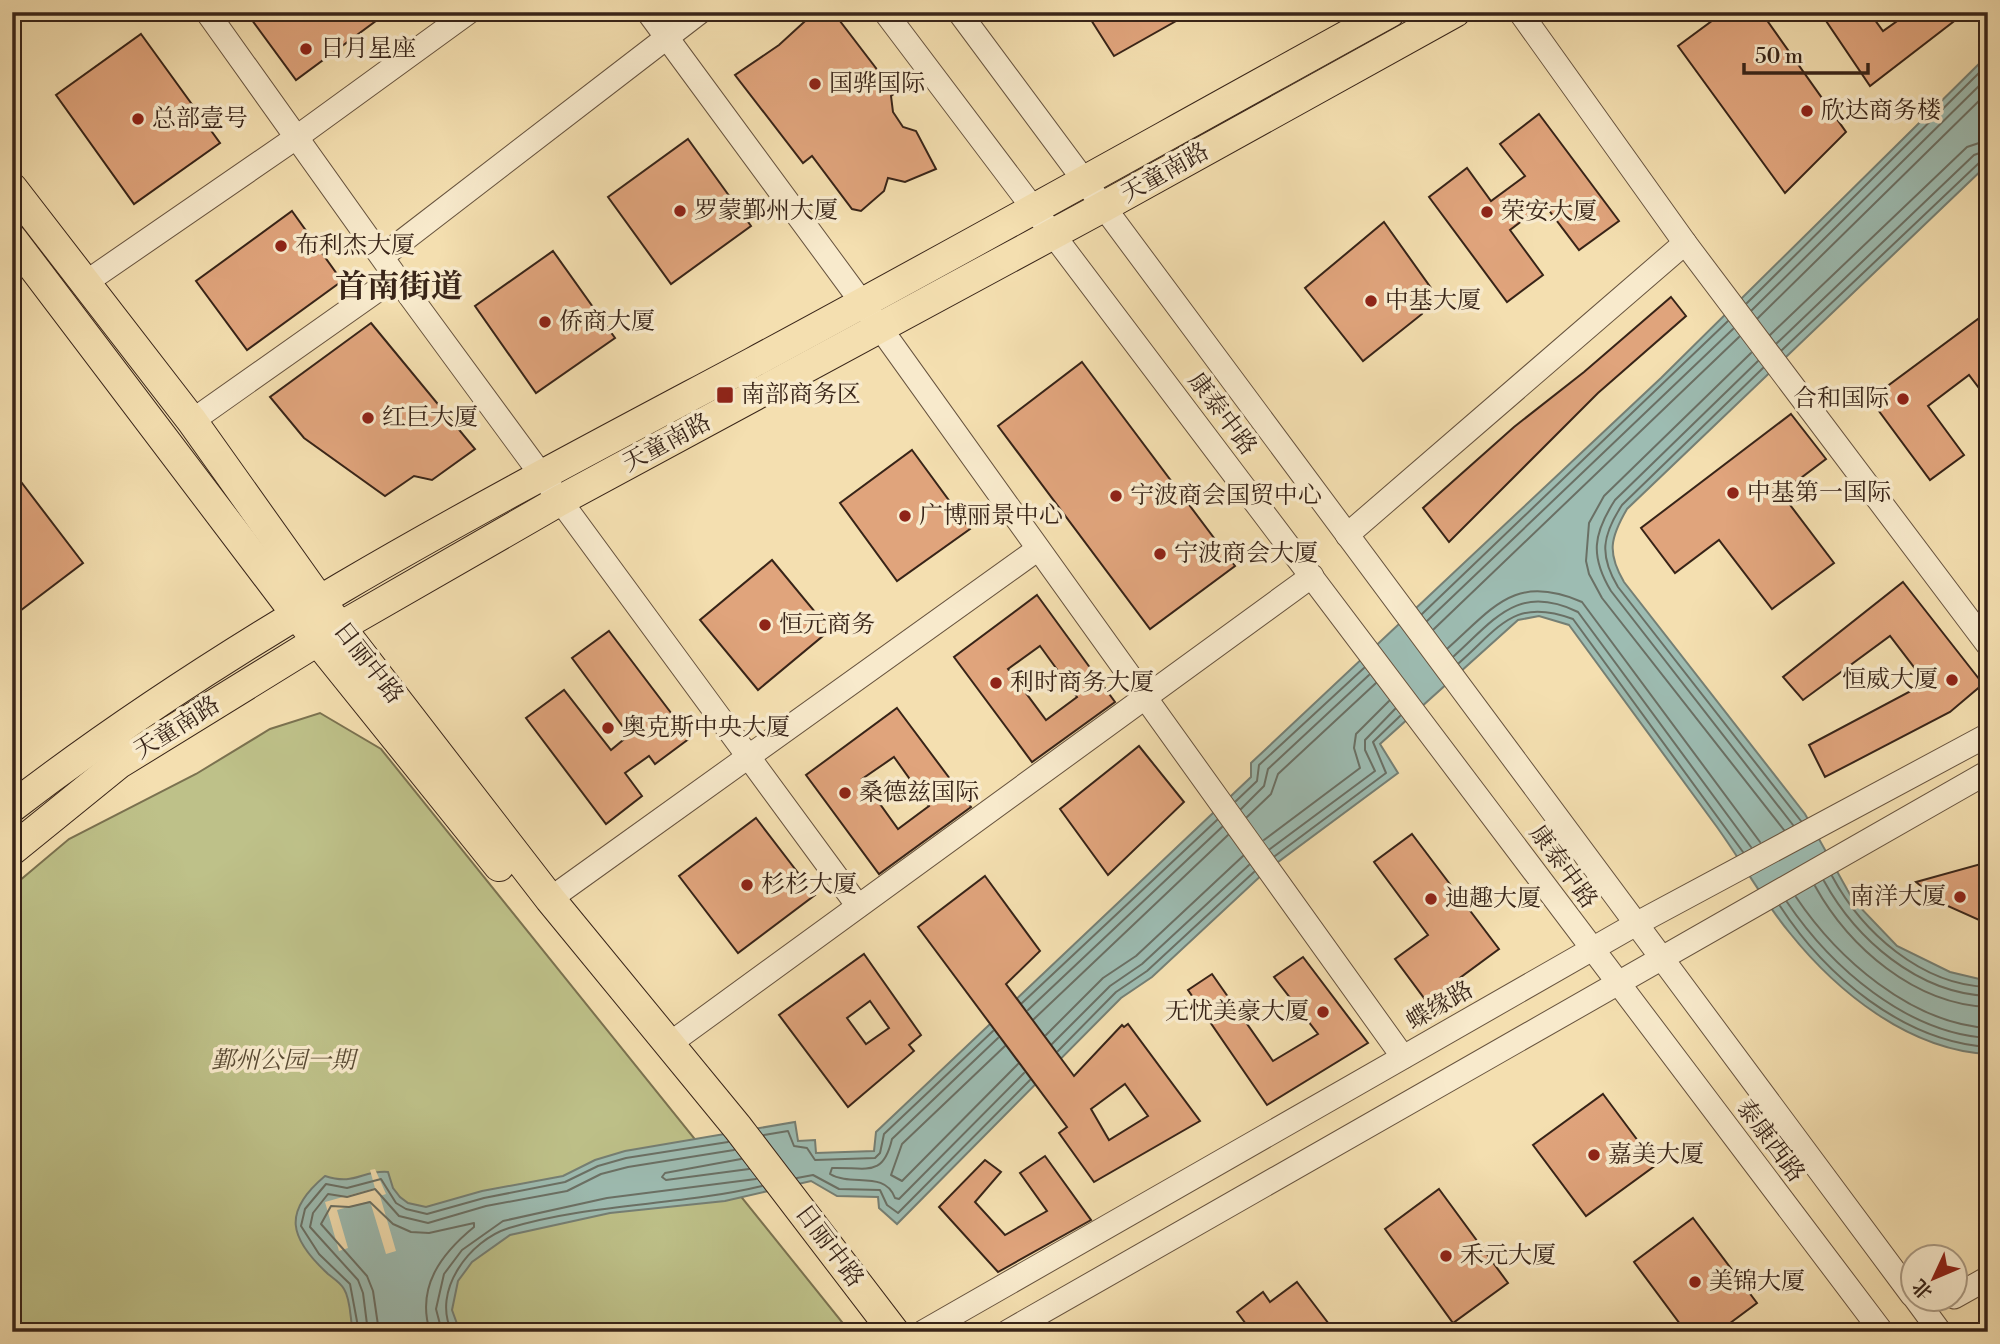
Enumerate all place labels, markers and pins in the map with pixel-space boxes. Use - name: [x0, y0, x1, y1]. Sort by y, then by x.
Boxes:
- place label: 日月星座: [320, 34, 416, 64]
- marker: 日月星座: [298, 41, 314, 57]
- place label: 国骅国际: [829, 69, 925, 99]
- marker: 国骅国际: [807, 76, 823, 92]
- place label: 欣达商务楼: [1821, 96, 1941, 126]
- marker: 欣达商务楼: [1799, 103, 1815, 119]
- place label: 总部壹号: [152, 104, 248, 134]
- marker: 总部壹号: [130, 111, 146, 127]
- place label: 罗蒙鄞州大厦: [694, 196, 838, 226]
- place label: 荣安大厦: [1501, 197, 1597, 227]
- marker: 罗蒙鄞州大厦: [672, 203, 688, 219]
- marker: 荣安大厦: [1479, 204, 1495, 220]
- place label: 布利杰大厦: [295, 231, 415, 261]
- marker: 布利杰大厦: [273, 238, 289, 254]
- place label: 中基大厦: [1385, 286, 1481, 316]
- marker: 中基大厦: [1363, 293, 1379, 309]
- place label: 侨商大厦: [559, 307, 655, 337]
- marker: 侨商大厦: [537, 314, 553, 330]
- place label: 南部商务区: [741, 380, 861, 410]
- place label: 合和国际: [1793, 384, 1889, 414]
- marker: 南部商务区: [715, 385, 735, 405]
- marker: 合和国际: [1895, 391, 1911, 407]
- place label: 红巨大厦: [382, 403, 478, 433]
- marker: 红巨大厦: [360, 410, 376, 426]
- place label: 中基第一国际: [1747, 478, 1891, 508]
- place label: 宁波商会国贸中心: [1130, 481, 1322, 511]
- marker: 中基第一国际: [1725, 485, 1741, 501]
- marker: 宁波商会国贸中心: [1108, 488, 1124, 504]
- place label: 广博丽景中心: [919, 501, 1063, 531]
- marker: 广博丽景中心: [897, 508, 913, 524]
- place label: 宁波商会大厦: [1174, 539, 1318, 569]
- marker: 宁波商会大厦: [1152, 546, 1168, 562]
- place label: 恒元商务: [779, 610, 875, 640]
- marker: 恒元商务: [757, 617, 773, 633]
- place label: 恒威大厦: [1842, 665, 1938, 695]
- place label: 利时商务大厦: [1010, 668, 1154, 698]
- marker: 恒威大厦: [1944, 672, 1960, 688]
- marker: 利时商务大厦: [988, 675, 1004, 691]
- place label: 奥克斯中央大厦: [622, 713, 790, 743]
- marker: 奥克斯中央大厦: [600, 720, 616, 736]
- place label: 桑德兹国际: [859, 778, 979, 808]
- marker: 桑德兹国际: [837, 785, 853, 801]
- place label: 杉杉大厦: [761, 870, 857, 900]
- marker: 杉杉大厦: [739, 877, 755, 893]
- place label: 南洋大厦: [1850, 882, 1946, 912]
- place label: 迪趣大厦: [1445, 884, 1541, 914]
- marker: 南洋大厦: [1952, 889, 1968, 905]
- marker: 迪趣大厦: [1423, 891, 1439, 907]
- place label: 无忧美豪大厦: [1165, 997, 1309, 1027]
- marker: 无忧美豪大厦: [1315, 1004, 1331, 1020]
- place label: 嘉美大厦: [1608, 1140, 1704, 1170]
- marker: 嘉美大厦: [1586, 1147, 1602, 1163]
- place label: 禾元大厦: [1460, 1241, 1556, 1271]
- marker: 禾元大厦: [1438, 1248, 1454, 1264]
- place label: 美锦大厦: [1709, 1267, 1805, 1297]
- marker: 美锦大厦: [1687, 1274, 1703, 1290]

